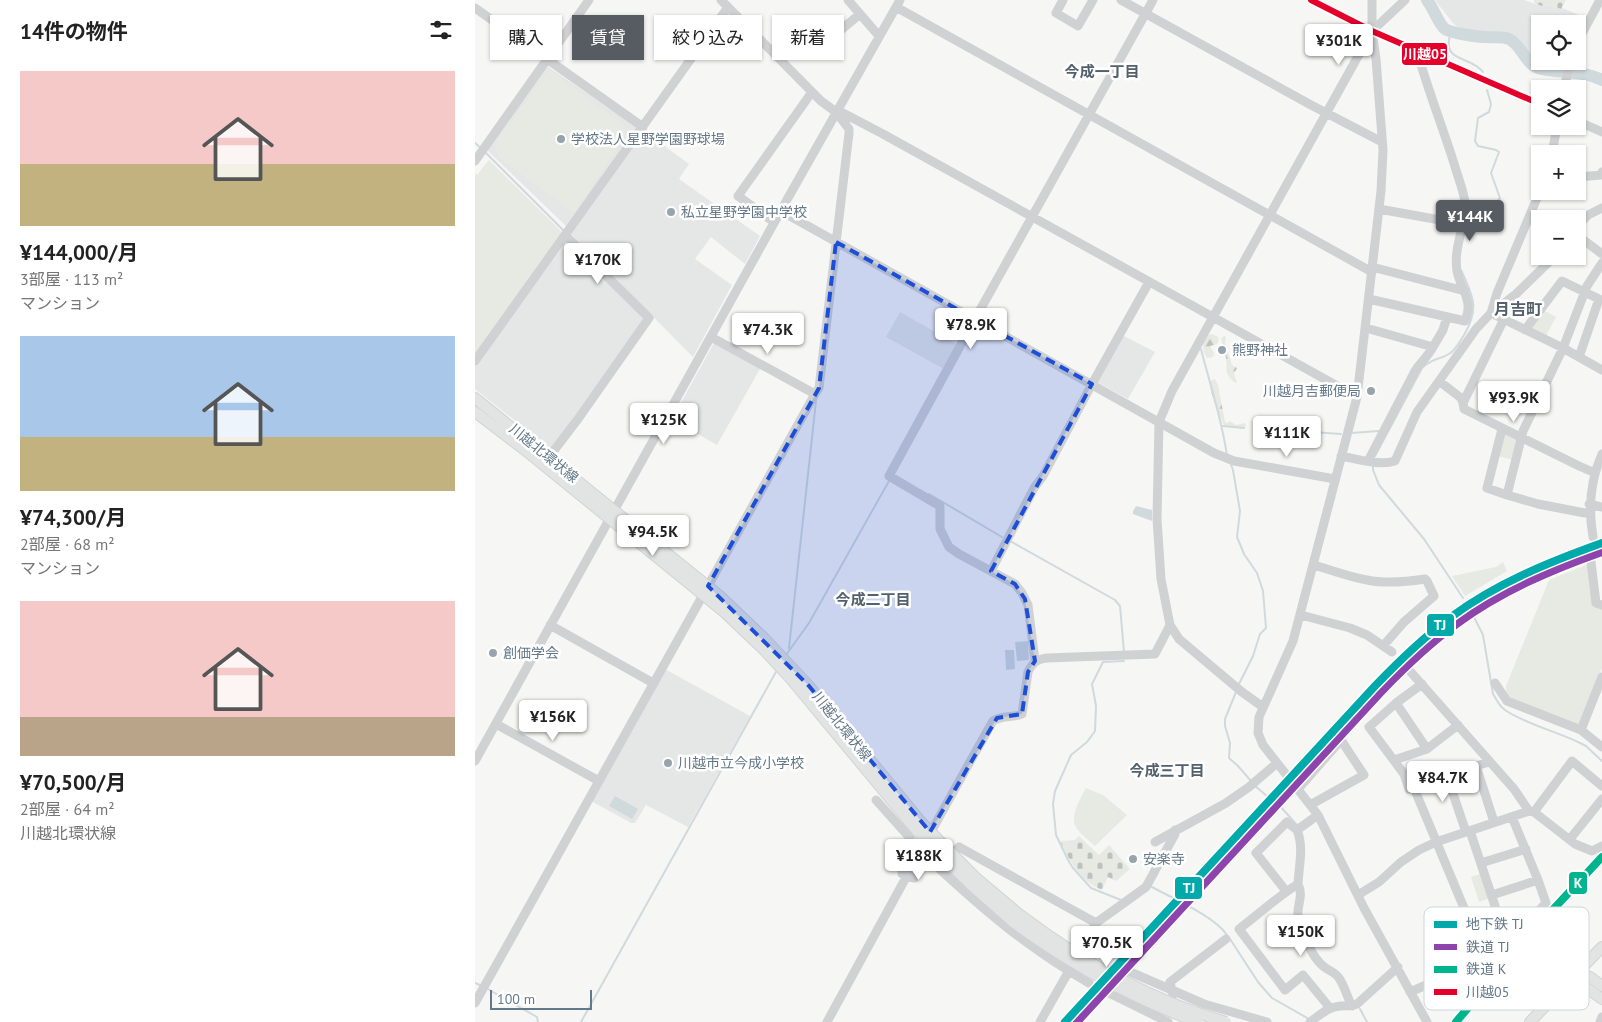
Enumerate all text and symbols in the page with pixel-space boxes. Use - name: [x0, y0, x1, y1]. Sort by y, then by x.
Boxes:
- chip: 購入: [490, 15, 562, 60]
- chip: 賃貸: [572, 15, 644, 60]
- chip: 絞り込み: [654, 15, 762, 60]
- chip: 新着: [772, 15, 844, 60]
- map controls: [1531, 15, 1586, 265]
- button: locate: [1531, 15, 1586, 70]
- icon: filters: [427, 16, 455, 44]
- text: 14件の物件: [20, 18, 128, 45]
- pin: ¥301K: [1304, 23, 1374, 66]
- text: ¥301K: [1316, 30, 1362, 50]
- line badge: 川越05: [1401, 42, 1448, 66]
- text: 川越05: [1403, 45, 1447, 63]
- district label: 今成一丁目: [1064, 62, 1140, 81]
- button: layers: [1531, 80, 1586, 135]
- icon: home: [193, 104, 283, 194]
- place label: 学校法人星野学園野球場: [571, 130, 725, 148]
- marker: 学校法人星野学園野球場: [555, 133, 567, 145]
- button: +: [1531, 145, 1586, 200]
- pin: ¥144K: [1435, 200, 1505, 242]
- place label: 私立星野学園中学校: [681, 203, 807, 221]
- marker: 私立星野学園中学校: [665, 206, 677, 218]
- text: ¥144K: [1447, 206, 1493, 226]
- button: −: [1531, 210, 1586, 265]
- text: ¥144,000/月: [20, 239, 138, 266]
- pin: ¥170K: [563, 242, 633, 285]
- text: ¥170K: [575, 249, 621, 269]
- text: 3部屋 · 113 m²: [20, 269, 123, 289]
- text: マンション: [20, 293, 100, 313]
- district label: 月吉町: [1494, 299, 1542, 319]
- pin: ¥78.9K: [930, 308, 1012, 350]
- pin: ¥74.3K: [727, 312, 809, 355]
- text: ¥78.9K: [946, 314, 996, 334]
- text: ¥74.3K: [743, 319, 793, 339]
- place label: 熊野神社: [1232, 341, 1288, 359]
- marker: 熊野神社: [1216, 344, 1228, 356]
- icon: home: [193, 369, 283, 459]
- pin: ¥93.9K: [1473, 380, 1555, 423]
- place label: 川越月吉郵便局: [1263, 382, 1361, 400]
- marker: 川越月吉郵便局: [1365, 385, 1377, 397]
- text: ¥93.9K: [1489, 387, 1539, 407]
- pin: ¥125K: [629, 402, 699, 445]
- text: ¥125K: [641, 409, 687, 429]
- pin: ¥111K: [1252, 416, 1322, 458]
- street label: 川越北環状線: [506, 420, 582, 486]
- text: ¥111K: [1264, 422, 1310, 442]
- text: ¥74,300/月: [20, 504, 126, 531]
- pin: ¥94.5K: [612, 514, 694, 557]
- text: ¥94.5K: [628, 521, 678, 541]
- text: 2部屋 · 68 m²: [20, 534, 115, 554]
- text: マンション: [20, 558, 100, 578]
- district label: 今成二丁目: [835, 590, 911, 609]
- line badge: TJ: [1426, 613, 1455, 637]
- text: TJ: [1434, 616, 1446, 634]
- icon: home: [193, 634, 283, 724]
- place label: 創価学会: [503, 644, 559, 662]
- marker: 創価学会: [487, 647, 499, 659]
- street label: 川越北環状線: [809, 688, 875, 764]
- pin: ¥156K: [518, 700, 588, 742]
- text: ¥156K: [530, 706, 576, 726]
- place label: 川越市立今成小学校: [678, 754, 804, 772]
- marker: 川越市立今成小学校: [662, 757, 674, 769]
- pin: ¥84.7K: [1402, 760, 1484, 803]
- district label: 今成三丁目: [1129, 761, 1205, 780]
- text: ¥84.7K: [1418, 767, 1468, 787]
- text: ¥70,500/月: [20, 769, 126, 796]
- text: 2部屋 · 64 m²: [20, 799, 115, 819]
- text: 川越北環状線: [20, 823, 116, 843]
- pin: ¥188K: [884, 838, 954, 881]
- text: ¥188K: [896, 845, 942, 865]
- place label: 安楽寺: [1143, 850, 1185, 868]
- marker: 安楽寺: [1127, 853, 1139, 865]
- line badge: K: [1568, 871, 1588, 895]
- text: K: [1574, 874, 1583, 892]
- line badge: TJ: [1174, 876, 1203, 900]
- text: TJ: [1183, 879, 1195, 897]
- legend: [1424, 907, 1589, 1010]
- pin: ¥150K: [1266, 914, 1336, 957]
- text: 地下鉄 TJ: [1466, 915, 1524, 933]
- text: ¥150K: [1278, 921, 1324, 941]
- pin: ¥70.5K: [1066, 926, 1148, 968]
- text: ¥70.5K: [1082, 932, 1132, 952]
- text: 鉄道 TJ: [1466, 938, 1510, 956]
- text: 鉄道 K: [1466, 960, 1507, 978]
- text: 川越05: [1466, 983, 1509, 1001]
- scale bar: [490, 987, 593, 1010]
- text: 100 m: [497, 990, 535, 1008]

